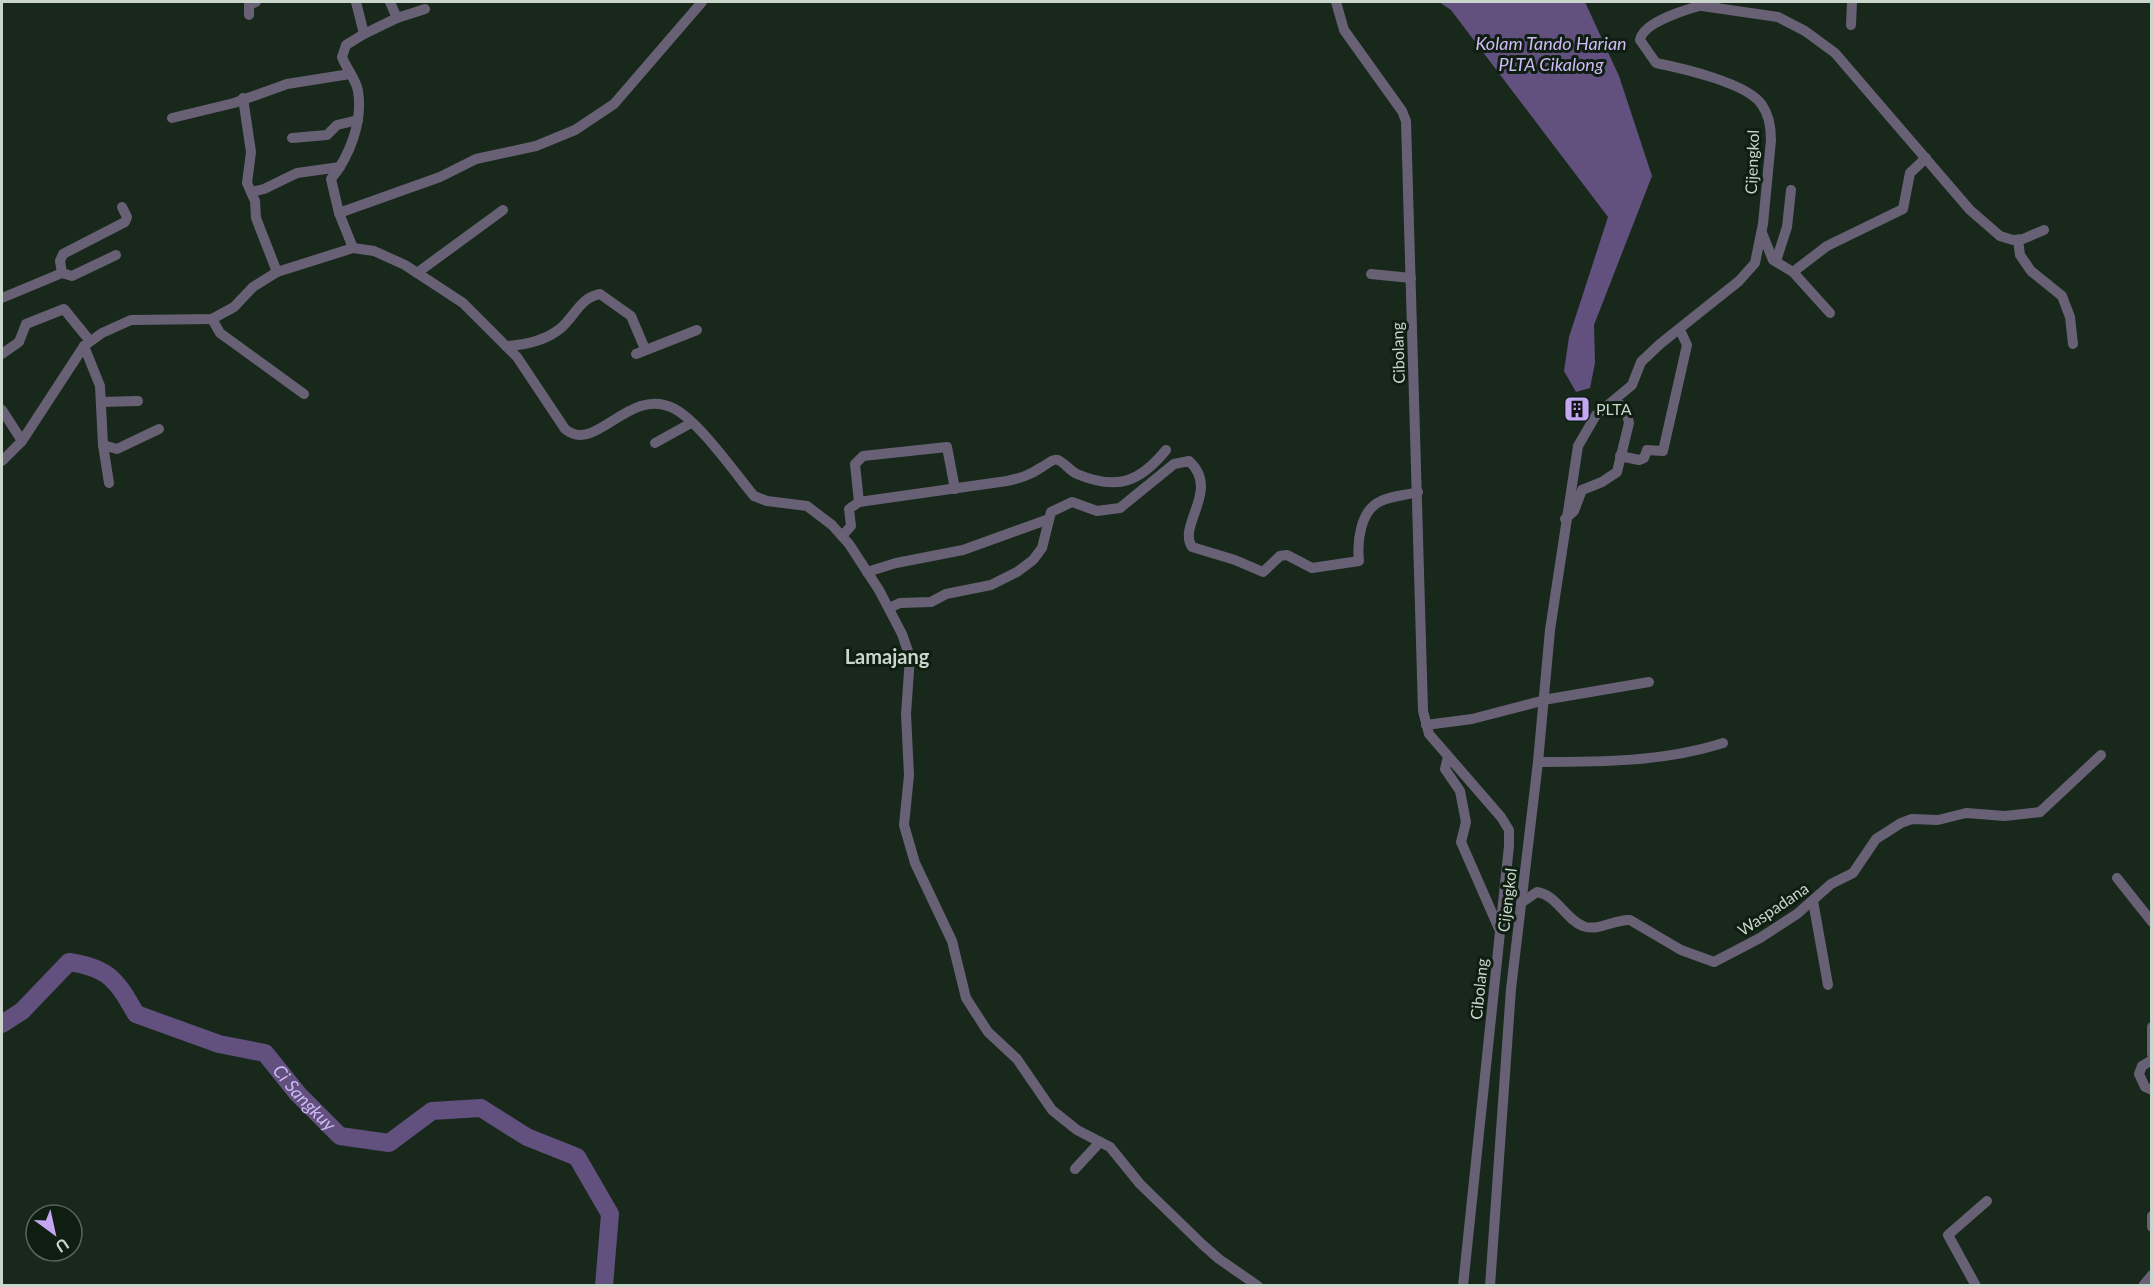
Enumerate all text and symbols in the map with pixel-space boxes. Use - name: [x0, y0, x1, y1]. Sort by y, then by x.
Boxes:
- water label: Kolam Tando Harian PLTA Cikalong: [1475, 32, 1627, 75]
- street label: Cijengkol: [1741, 129, 1762, 195]
- street label: Cibolang: [1387, 322, 1408, 384]
- building icon: PLTA: [1562, 394, 1592, 424]
- place label: PLTA: [1596, 399, 1632, 418]
- district label: Lamajang: [845, 644, 930, 668]
- street label: Cijengkol: [1493, 867, 1520, 933]
- street label: Waspadana: [1734, 878, 1812, 939]
- street label: Cibolang: [1466, 957, 1491, 1021]
- water label: Ci Sangkuy: [269, 1060, 341, 1136]
- north arrow: [24, 1203, 84, 1263]
- text: U: [52, 1235, 73, 1257]

